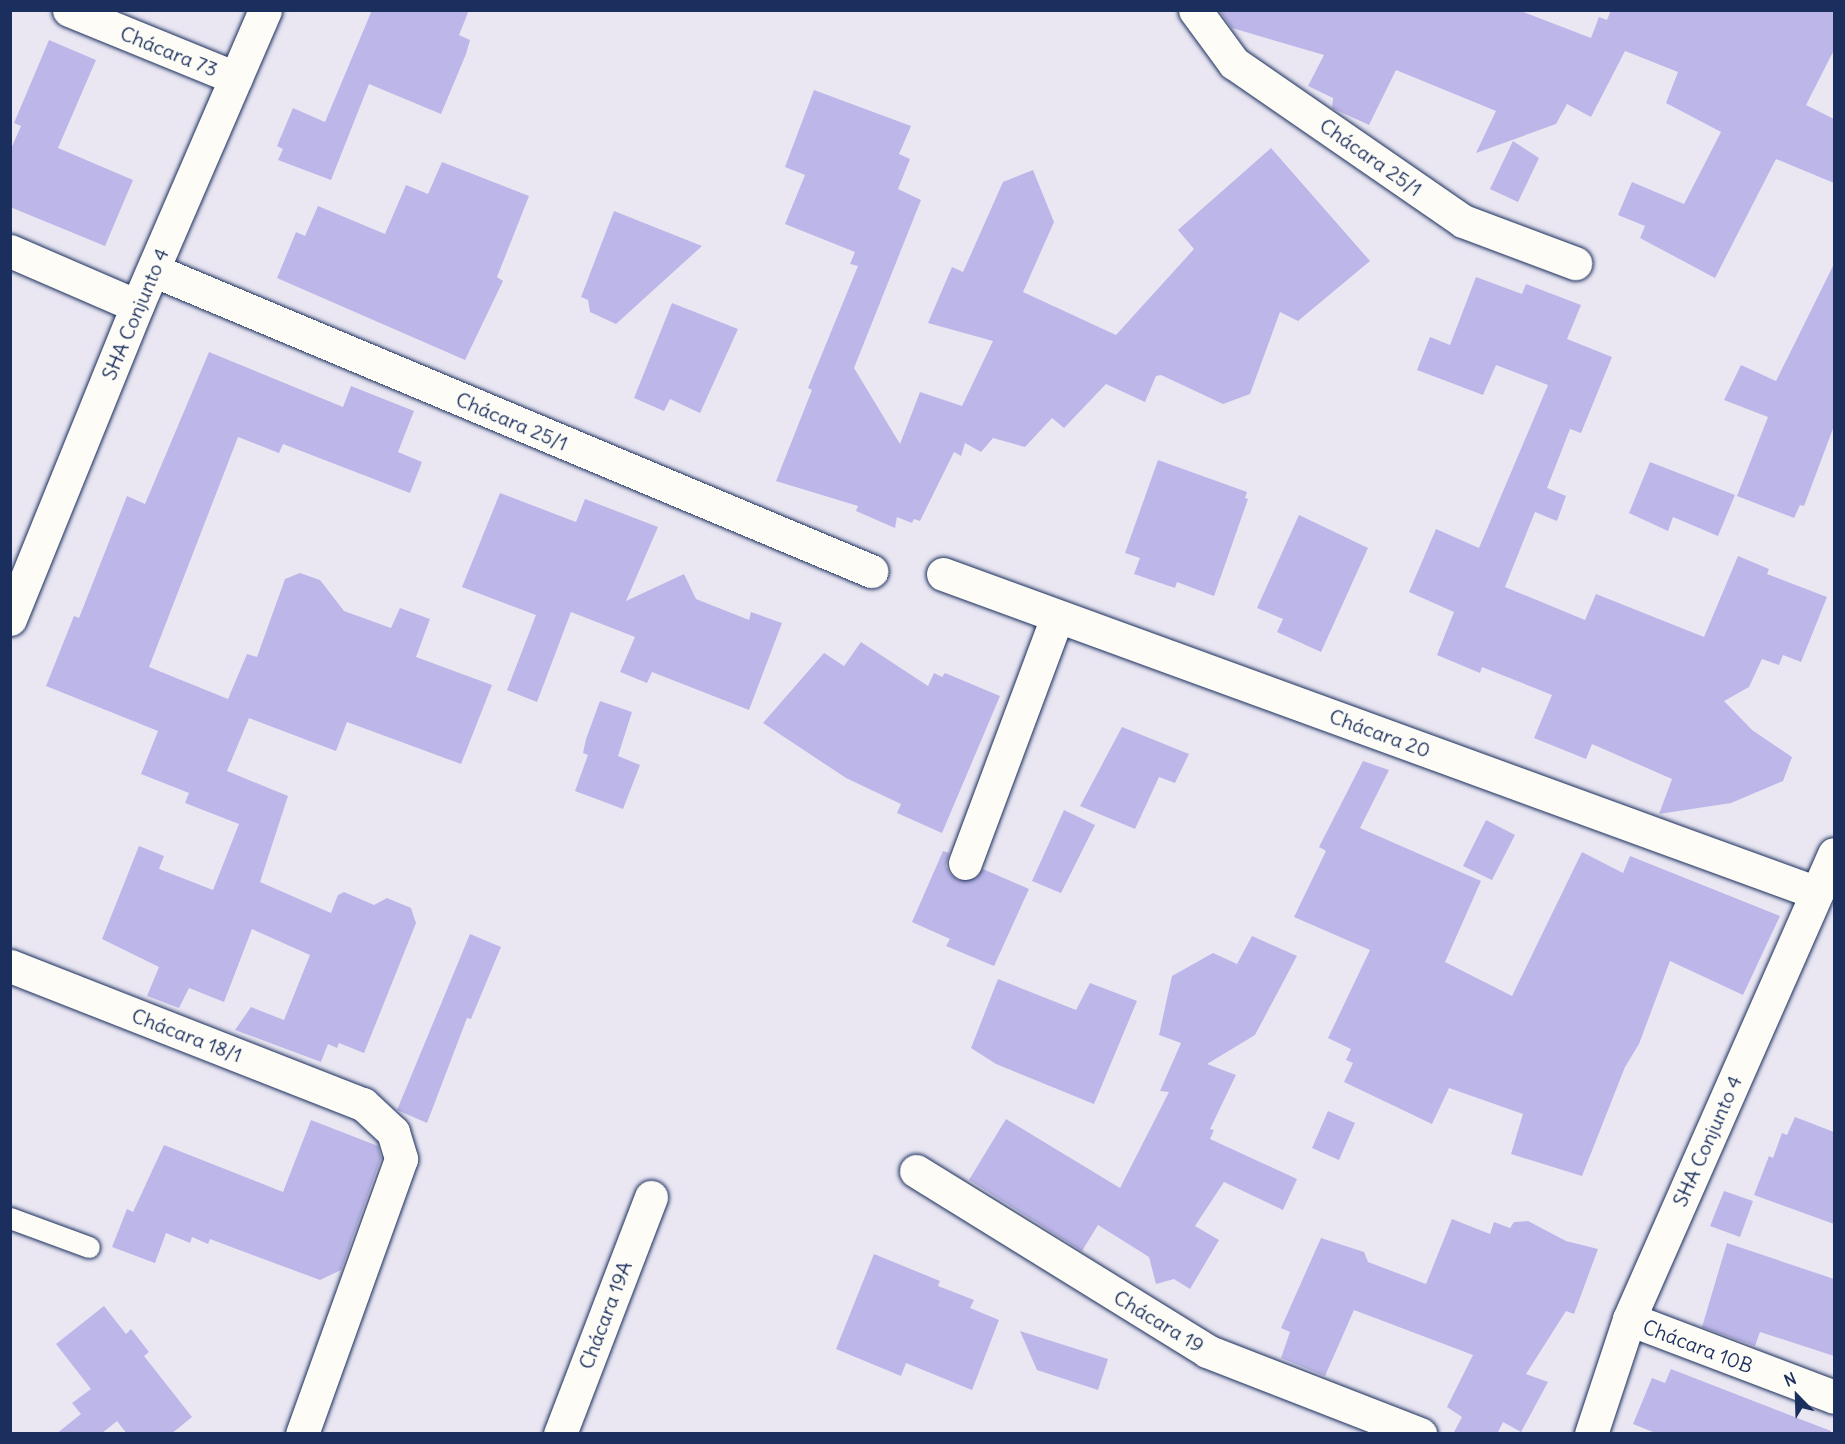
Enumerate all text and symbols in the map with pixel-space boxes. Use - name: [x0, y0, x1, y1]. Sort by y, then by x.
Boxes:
- street label: Chácara 73: [117, 21, 221, 81]
- street label: Chácara 25/1: [1315, 113, 1427, 201]
- street label: SHA Conjunto 4: [96, 245, 174, 383]
- street label: Chácara 25/1: [452, 387, 572, 455]
- street label: Chácara 20: [1326, 704, 1434, 762]
- street label: Chácara 18/1: [128, 1003, 246, 1067]
- street label: SHA Conjunto 4: [1667, 1072, 1747, 1210]
- street label: Chácara 19A: [573, 1258, 637, 1372]
- street label: Chácara 19: [1110, 1285, 1208, 1357]
- street label: Chácara 10B: [1640, 1314, 1756, 1378]
- north arrow: [1767, 1366, 1827, 1426]
- text: N: [1781, 1368, 1799, 1391]

